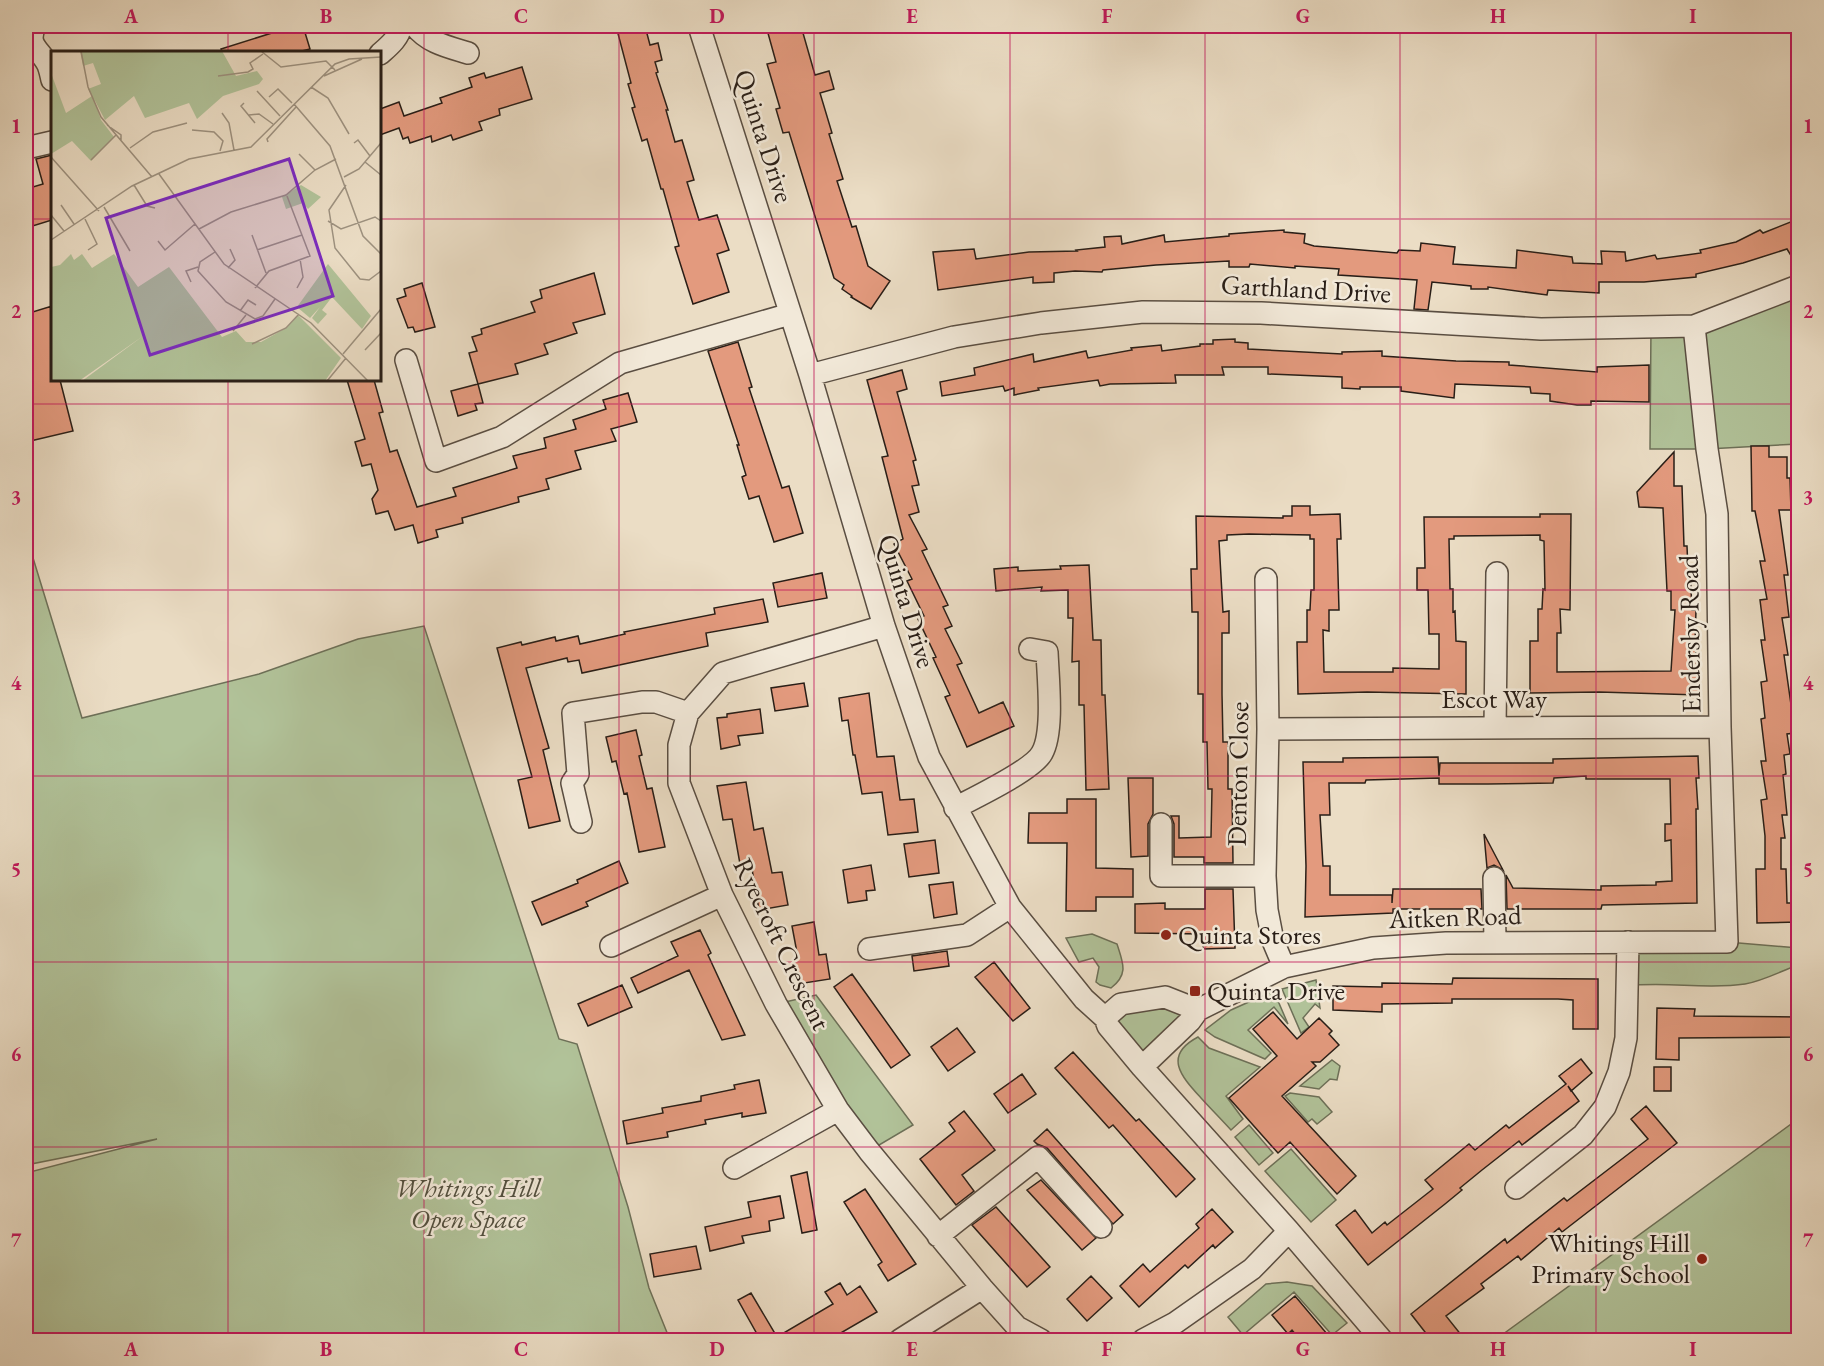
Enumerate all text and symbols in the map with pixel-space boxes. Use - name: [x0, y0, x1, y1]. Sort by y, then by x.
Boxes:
- text: A: [123, 3, 139, 29]
- text: B: [320, 3, 332, 29]
- text: C: [514, 3, 528, 29]
- text: D: [709, 3, 725, 29]
- text: E: [906, 3, 918, 29]
- text: F: [1102, 3, 1113, 29]
- text: G: [1296, 3, 1310, 29]
- text: H: [1490, 3, 1506, 29]
- text: I: [1689, 3, 1697, 29]
- inset map: [51, 51, 381, 381]
- street label: Quinta Drive: [727, 65, 802, 207]
- text: 1: [11, 113, 21, 139]
- text: 1: [1803, 113, 1813, 139]
- street label: Garthland Drive: [1220, 267, 1392, 310]
- text: 2: [11, 298, 22, 324]
- text: 2: [1803, 298, 1814, 324]
- text: 3: [11, 484, 21, 510]
- text: 3: [1803, 484, 1813, 510]
- street label: Quinta Drive: [871, 530, 944, 672]
- street label: Endersby Road: [1671, 554, 1708, 713]
- text: 4: [11, 670, 22, 696]
- text: 4: [1803, 670, 1814, 696]
- street label: Escot Way: [1441, 681, 1547, 716]
- street label: Denton Close: [1219, 701, 1256, 847]
- street label: Ryecroft Crescent: [726, 852, 839, 1036]
- text: 5: [11, 856, 21, 882]
- text: 5: [1803, 856, 1813, 882]
- street label: Aitken Road: [1387, 897, 1522, 936]
- place label: Quinta Stores: [1178, 917, 1321, 952]
- marker: Quinta Stores: [1159, 928, 1173, 942]
- place label: Quinta Drive: [1207, 973, 1345, 1008]
- marker: Quinta Drive: [1188, 984, 1202, 998]
- text: 6: [11, 1041, 22, 1067]
- text: 6: [1803, 1041, 1814, 1067]
- park label: Whitings Hill Open Space: [395, 1170, 542, 1236]
- place label: Whitings Hill Primary School: [1531, 1225, 1690, 1291]
- text: 7: [11, 1227, 22, 1253]
- text: 7: [1803, 1227, 1814, 1253]
- marker: Whitings Hill Primary School: [1695, 1252, 1709, 1266]
- text: A: [123, 1336, 139, 1362]
- text: B: [320, 1336, 332, 1362]
- text: C: [514, 1336, 528, 1362]
- text: D: [709, 1336, 725, 1362]
- text: E: [906, 1336, 918, 1362]
- text: F: [1102, 1336, 1113, 1362]
- text: G: [1296, 1336, 1310, 1362]
- text: H: [1490, 1336, 1506, 1362]
- text: I: [1689, 1336, 1697, 1362]

